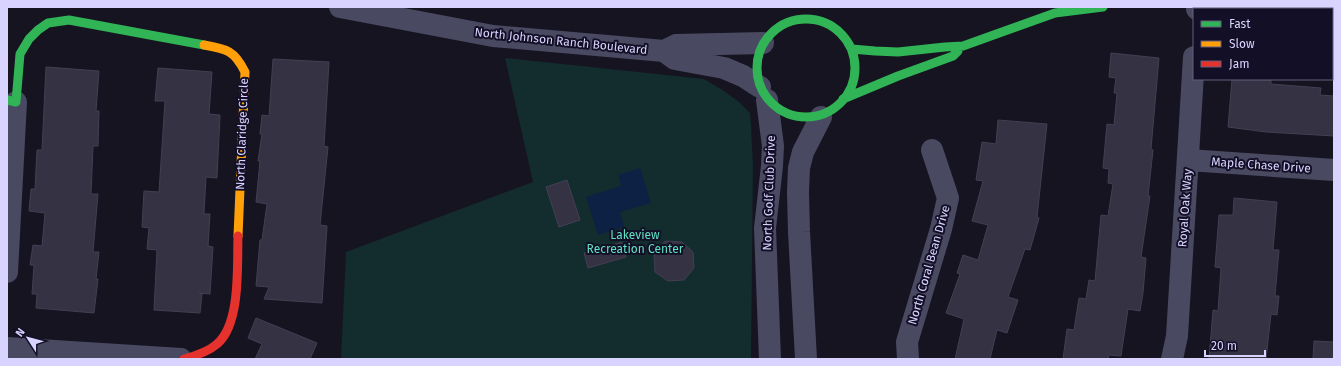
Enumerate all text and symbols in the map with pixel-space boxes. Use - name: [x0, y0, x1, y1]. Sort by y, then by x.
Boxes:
- legend: [1193, 8, 1333, 80]
- text: Fast: [1229, 17, 1251, 31]
- street label: North Johnson Ranch Boulevard: [474, 25, 648, 57]
- text: Slow: [1229, 37, 1255, 51]
- text: Jam: [1229, 57, 1249, 71]
- street label: North Claridge Circle: [233, 78, 251, 190]
- street label: North Golf Club Drive: [760, 135, 778, 251]
- street label: Maple Chase Drive: [1211, 155, 1311, 175]
- street label: Royal Oak Way: [1175, 168, 1195, 248]
- street label: North Coral Bean Drive: [905, 204, 953, 326]
- park label: Lakeview Recreation Center: [587, 228, 684, 256]
- north arrow: [8, 318, 48, 358]
- text: N: [13, 326, 28, 339]
- scale bar: [1205, 332, 1265, 358]
- text: 20 m: [1211, 339, 1237, 353]

